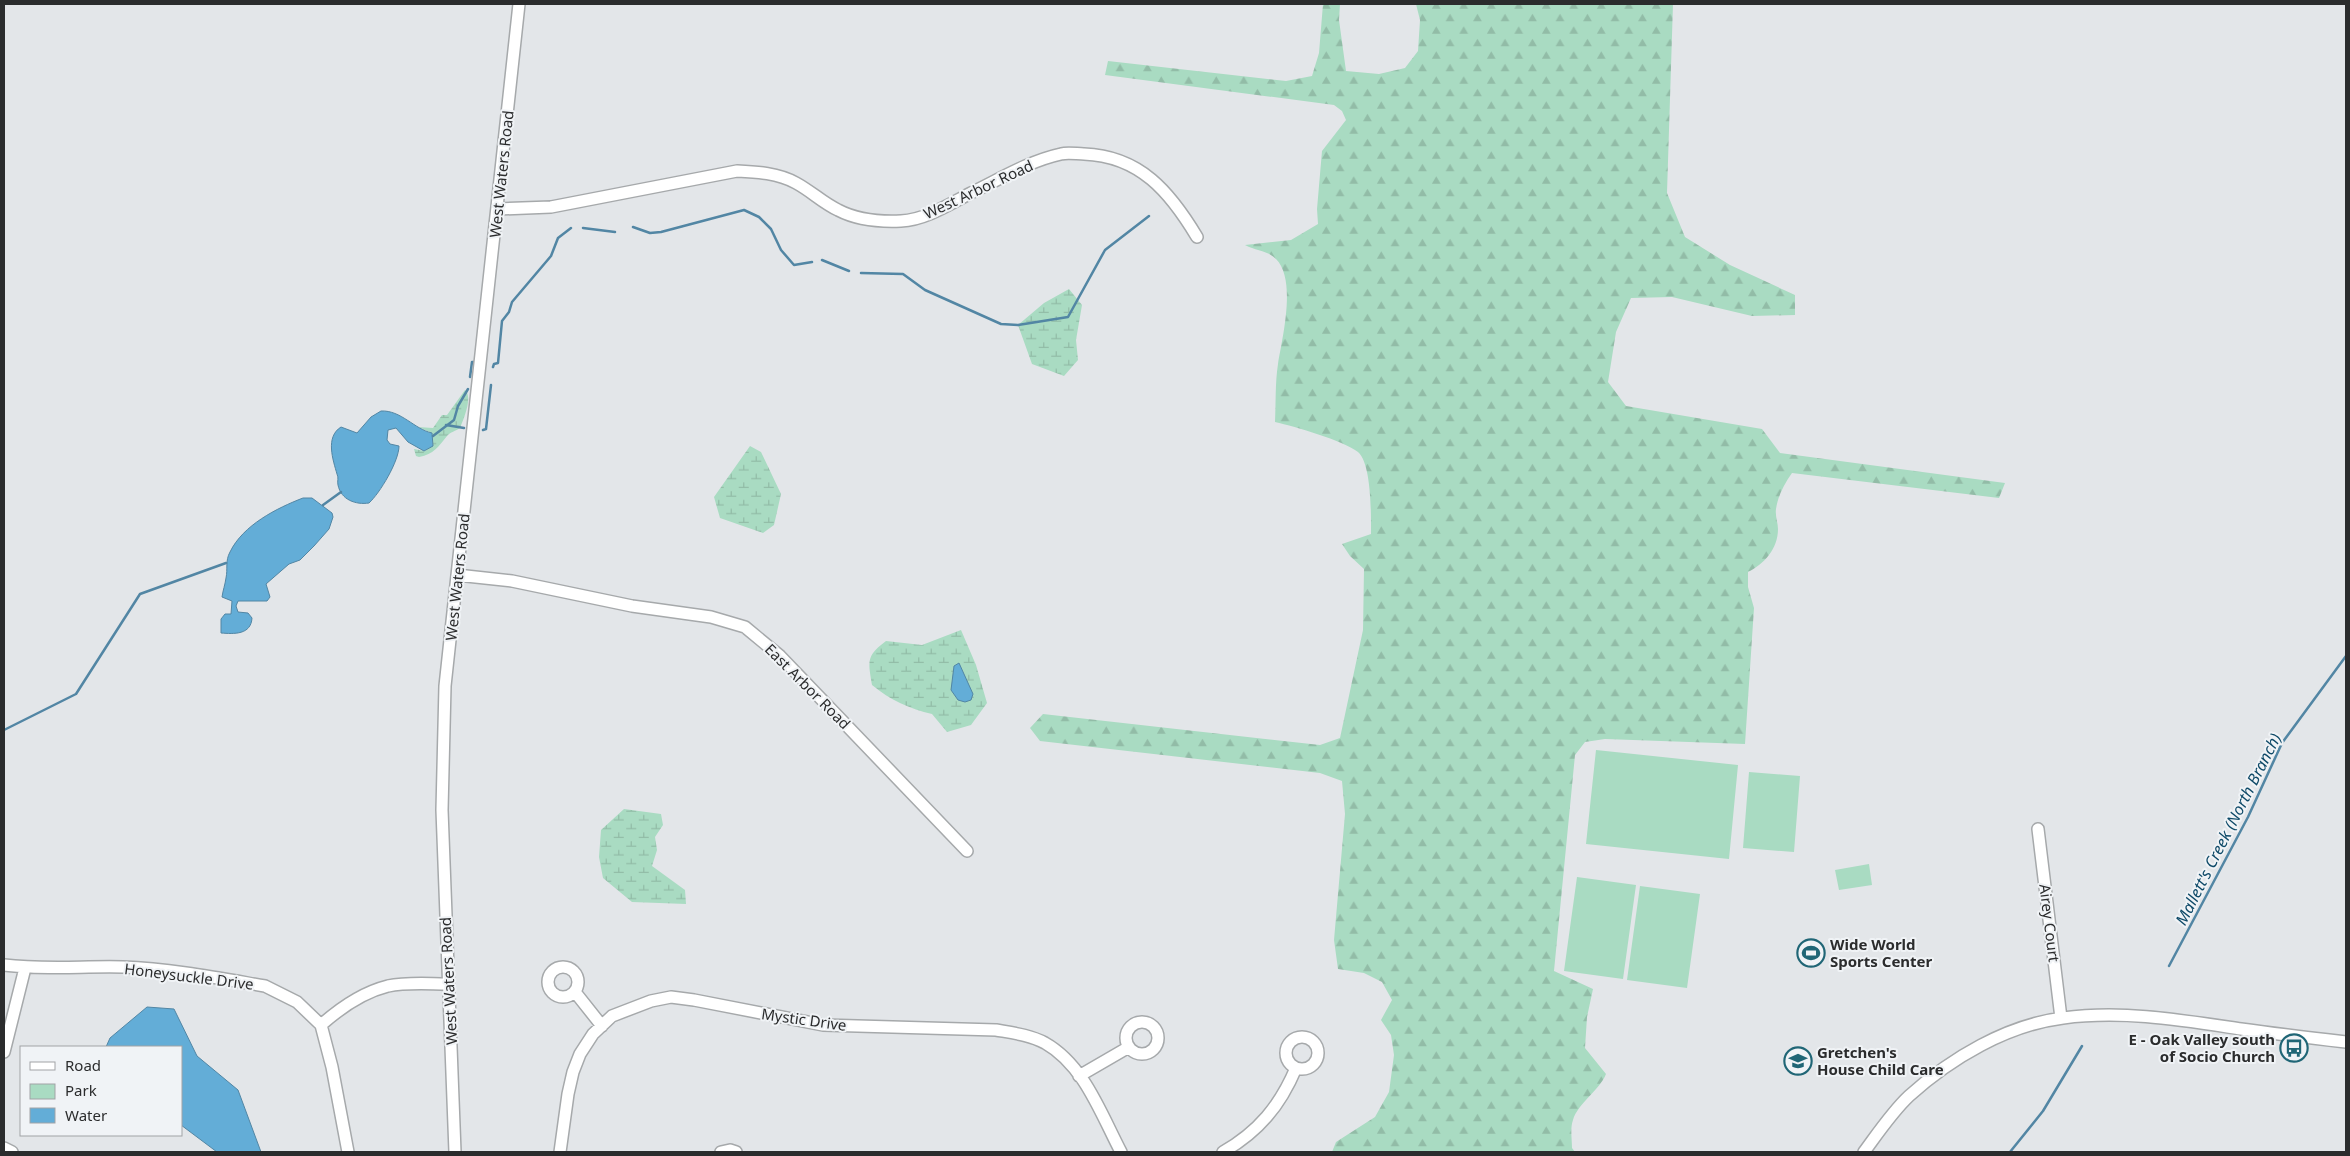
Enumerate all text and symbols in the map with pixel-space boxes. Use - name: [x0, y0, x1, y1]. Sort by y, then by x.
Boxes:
- street label: West Waters Road: [484, 109, 518, 239]
- street label: West Arbor Road: [920, 155, 1036, 223]
- street label: West Waters Road: [440, 512, 474, 642]
- street label: East Arbor Road: [761, 639, 855, 733]
- water label: Mallett's Creek (North Branch): [2170, 729, 2286, 929]
- street label: Airey Court: [2035, 883, 2065, 964]
- street label: West Waters Road: [435, 917, 461, 1045]
- place label: Wide World Sports Center: [1830, 934, 1933, 971]
- sports icon: Wide World Sports Center: [1796, 938, 1826, 968]
- street label: Honeysuckle Drive: [123, 958, 255, 994]
- street label: Mystic Drive: [760, 1003, 848, 1035]
- place label: E - Oak Valley south of Socio Church: [2129, 1029, 2275, 1066]
- bus stop icon: E - Oak Valley south of Socio Church: [2279, 1033, 2309, 1063]
- place label: Gretchen's House Child Care: [1817, 1042, 1944, 1079]
- legend: [20, 1046, 182, 1136]
- school or university icon: Gretchen's House Child Care: [1783, 1046, 1813, 1076]
- text: Road: [65, 1055, 101, 1075]
- text: Park: [65, 1080, 97, 1100]
- text: Water: [65, 1105, 107, 1125]

